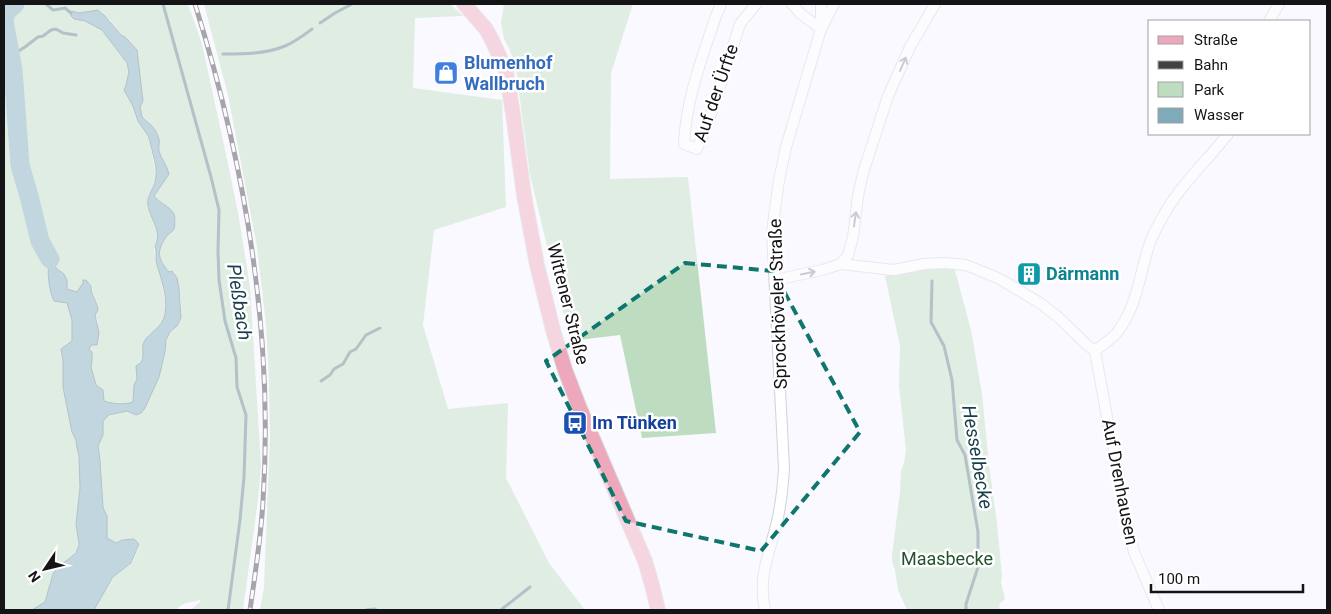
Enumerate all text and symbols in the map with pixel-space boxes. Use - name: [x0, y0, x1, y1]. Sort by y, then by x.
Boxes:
- legend: [1148, 20, 1311, 135]
- text: Straße: [1194, 31, 1238, 49]
- street label: Auf der Ürfte: [689, 41, 742, 145]
- place label: Blumenhof Wallbruch: [464, 52, 553, 94]
- text: Bahn: [1194, 56, 1228, 74]
- one-way arrow: [898, 57, 908, 72]
- shop icon: Blumenhof Wallbruch: [433, 60, 459, 86]
- text: Park: [1194, 81, 1225, 99]
- text: Wasser: [1194, 106, 1244, 124]
- one-way arrow: [850, 211, 860, 227]
- street label: Sprockhöveler Straße: [764, 218, 791, 390]
- street label: Wittener Straße: [543, 241, 594, 367]
- building icon: Därmann: [1016, 261, 1042, 287]
- water label: Pleßbach: [222, 262, 257, 342]
- place label: Därmann: [1046, 263, 1119, 284]
- one-way arrow: [800, 268, 816, 277]
- water label: Hesselbecke: [957, 403, 998, 511]
- bus stop icon: Im Tünken: [562, 410, 588, 436]
- place label: Im Tünken: [592, 412, 677, 433]
- street label: Auf Drenhausen: [1098, 417, 1143, 547]
- north arrow: [20, 544, 70, 594]
- park label: Maasbecke: [901, 548, 993, 569]
- scale bar: [1151, 562, 1304, 594]
- text: N: [25, 568, 44, 585]
- text: 100 m: [1158, 570, 1200, 588]

